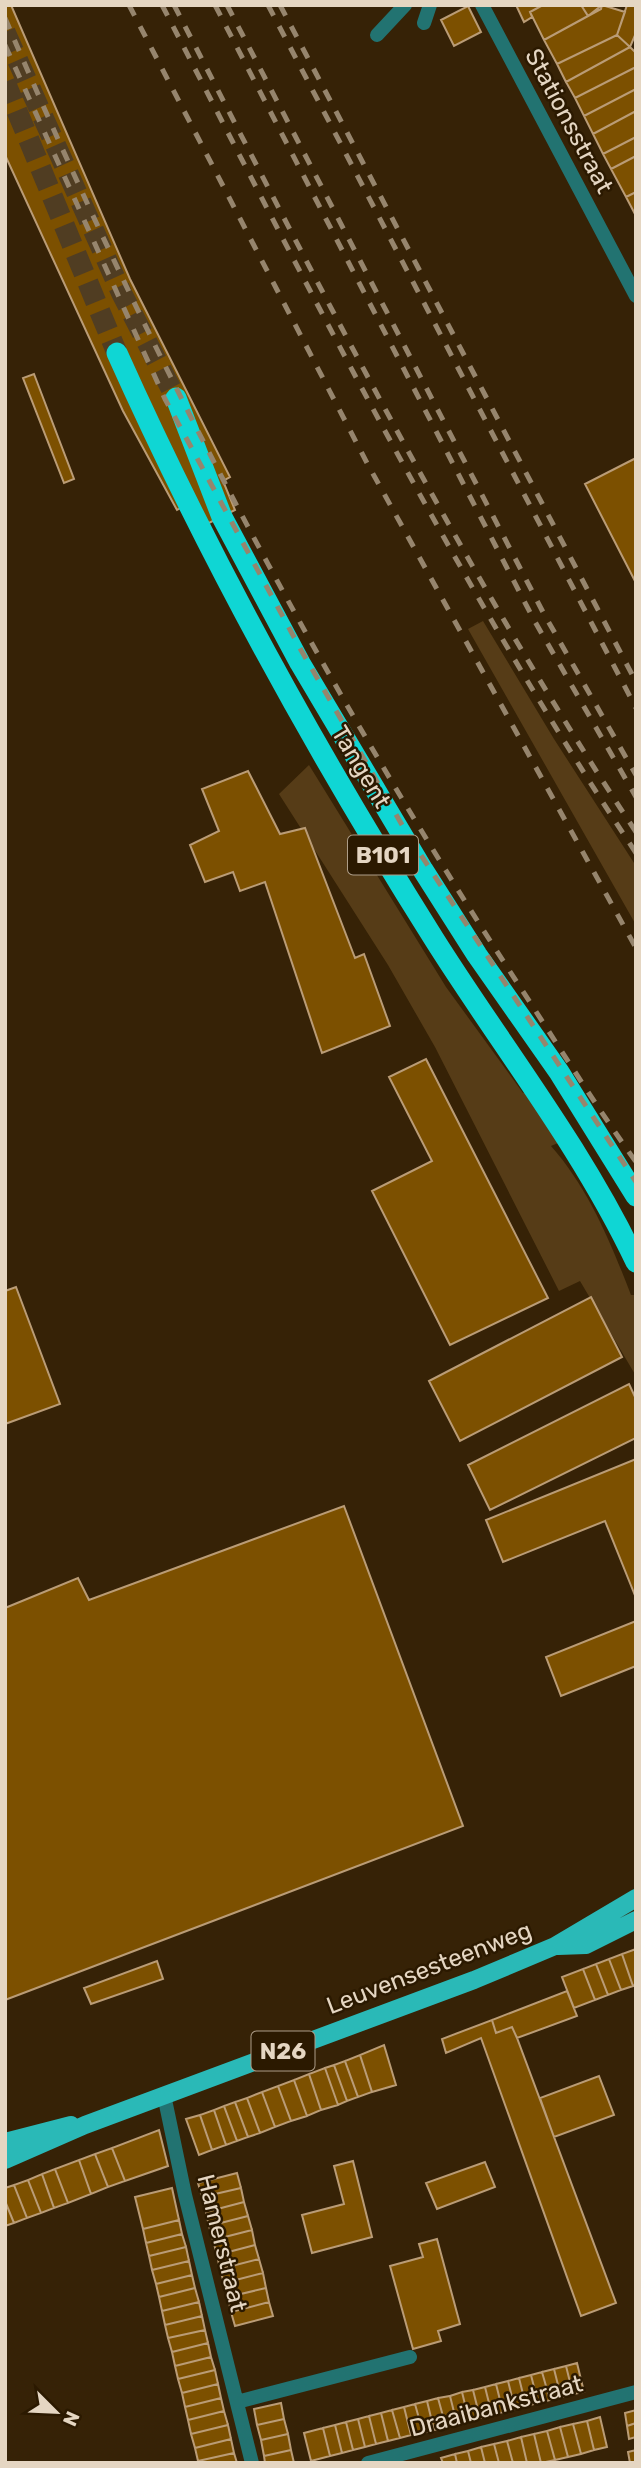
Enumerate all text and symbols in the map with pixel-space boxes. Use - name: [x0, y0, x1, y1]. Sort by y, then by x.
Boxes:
- street label: Stationsstraat: [519, 44, 619, 198]
- street label: Tangent: [326, 721, 396, 813]
- road number: B101: [348, 835, 418, 874]
- street label: Leuvensesteenweg: [323, 1916, 535, 2020]
- road number: N26: [252, 2032, 314, 2070]
- street label: Hamerstraat: [191, 2171, 253, 2315]
- street label: Draaibankstraat: [406, 2369, 586, 2443]
- north arrow: [21, 2377, 91, 2447]
- text: N: [58, 2408, 84, 2430]

